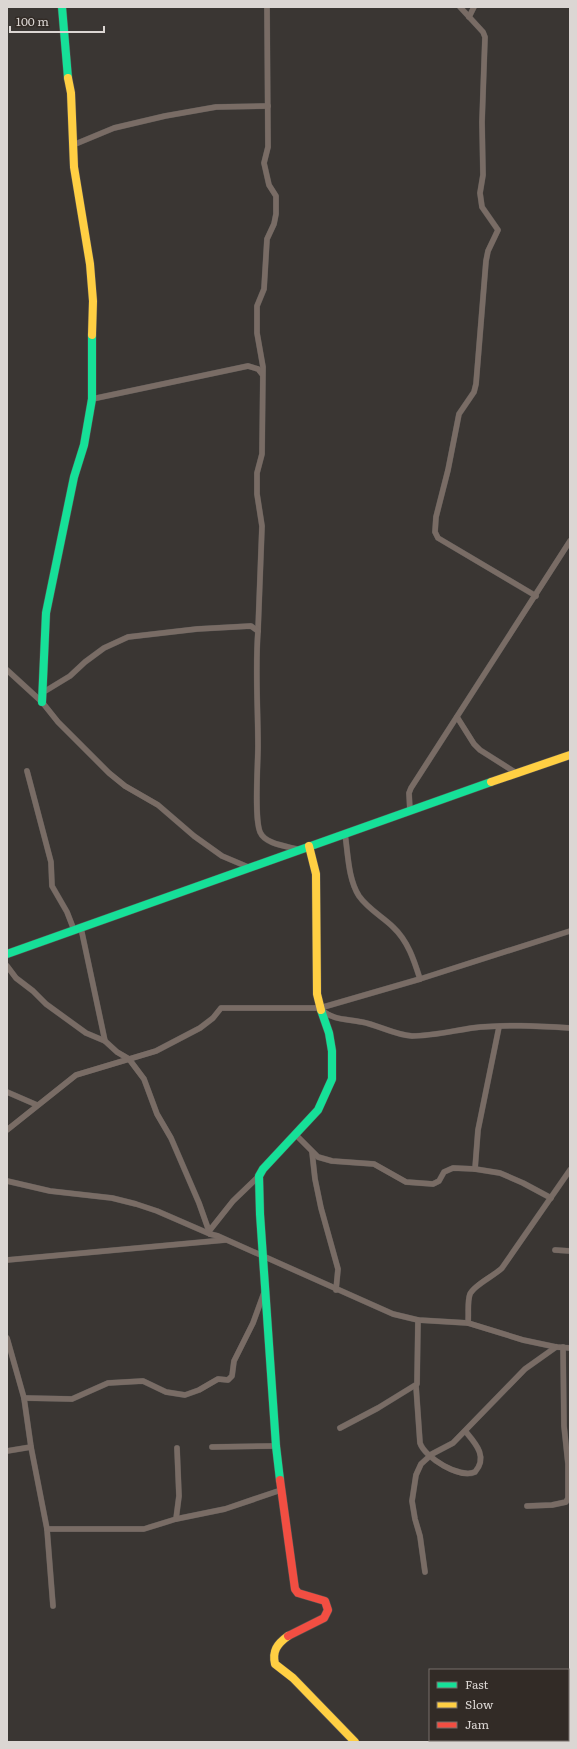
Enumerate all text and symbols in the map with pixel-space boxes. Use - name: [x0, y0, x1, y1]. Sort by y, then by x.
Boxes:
- scale bar: [10, 8, 104, 34]
- text: 100 m: [16, 12, 49, 30]
- legend: [429, 1669, 569, 1741]
- text: Fast: [465, 1675, 489, 1693]
- text: Slow: [465, 1695, 494, 1713]
- text: Jam: [465, 1715, 490, 1733]

